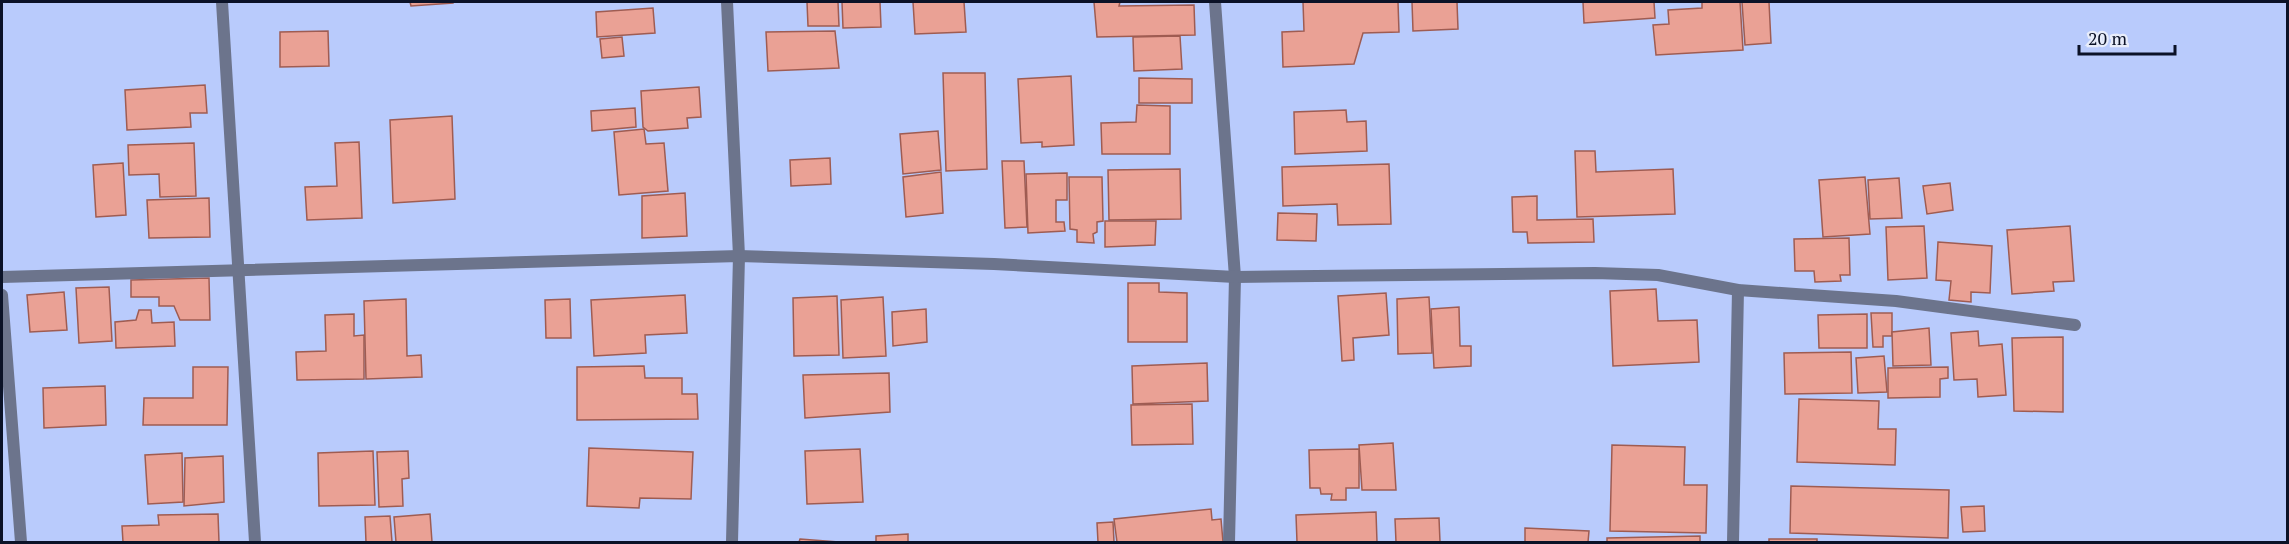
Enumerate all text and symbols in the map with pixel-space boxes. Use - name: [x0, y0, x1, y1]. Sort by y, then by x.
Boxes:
- scale bar: [2079, 18, 2175, 56]
- text: 20 m: [2088, 26, 2128, 50]

